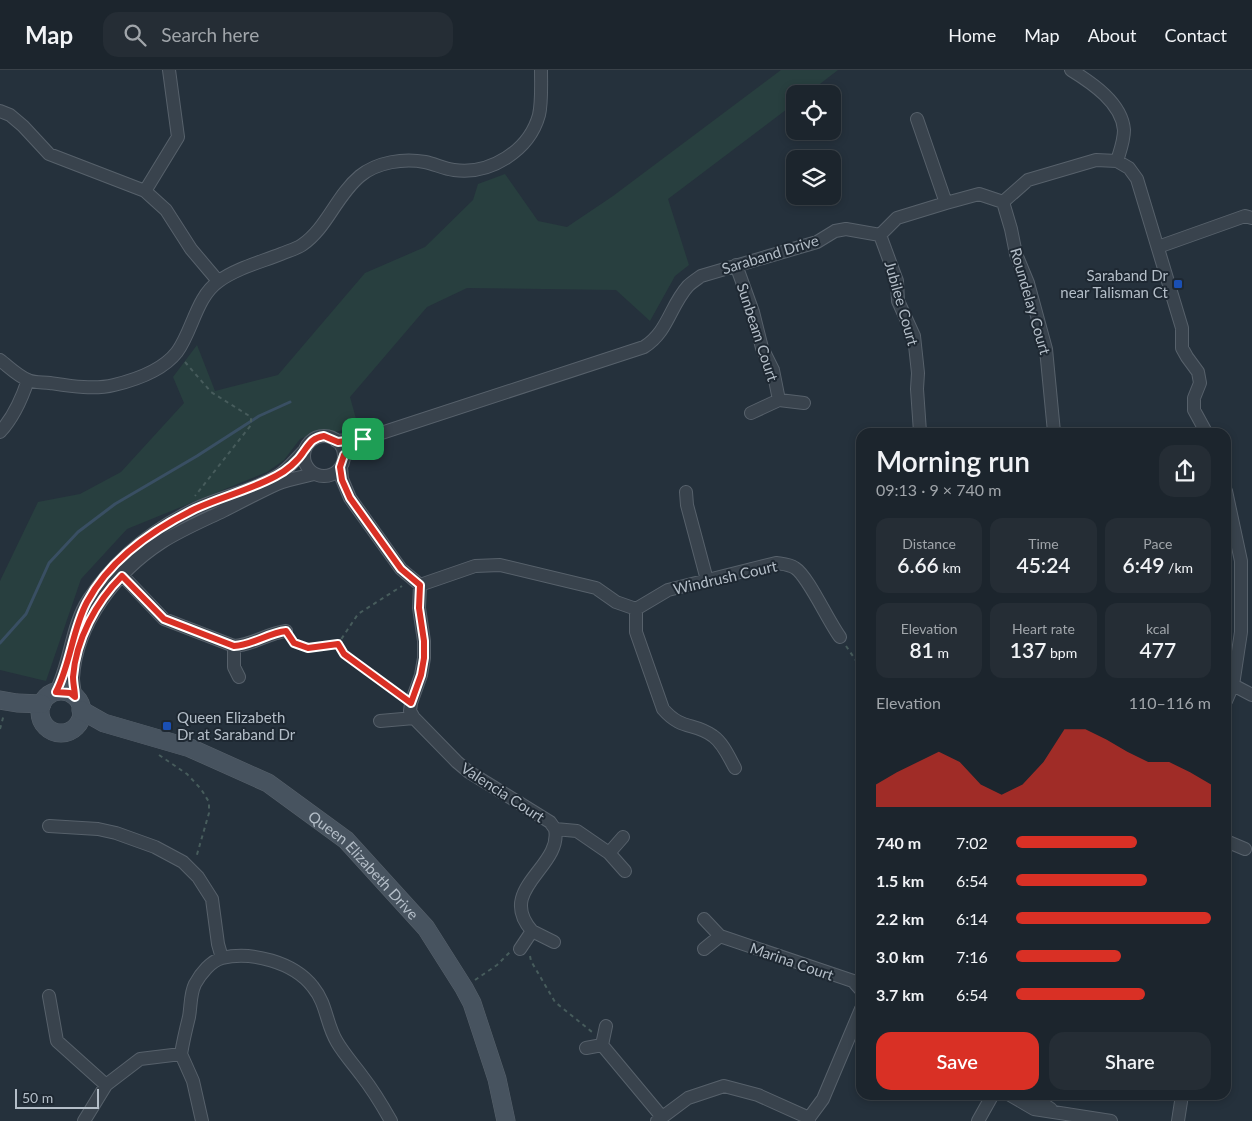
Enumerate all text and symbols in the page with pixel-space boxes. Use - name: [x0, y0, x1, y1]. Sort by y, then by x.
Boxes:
- search box: [103, 12, 453, 57]
- text: Map: [25, 20, 73, 49]
- icon: search: [121, 21, 149, 49]
- text: Search here: [161, 23, 259, 46]
- text: Home: [948, 24, 996, 46]
- text: Map: [1024, 24, 1060, 46]
- text: About: [1088, 24, 1137, 46]
- text: Contact: [1165, 24, 1227, 46]
- map controls: [786, 85, 841, 205]
- button: locate: [786, 85, 841, 140]
- button: layers: [786, 150, 841, 205]
- street label: Saraband Drive: [719, 231, 821, 277]
- street label: Roundelay Court: [1007, 246, 1055, 357]
- street label: Jubilee Court: [881, 259, 923, 348]
- place label: Saraband Dr near Talisman Ct: [1060, 266, 1169, 301]
- marker: Saraband Dr near Talisman Ct: [1172, 278, 1184, 290]
- street label: Sunbeam Court: [734, 281, 783, 384]
- pin: [342, 418, 384, 460]
- icon: arrive: [349, 425, 377, 453]
- text: Morning run: [876, 444, 1030, 478]
- button: share: [1159, 445, 1211, 497]
- text: 09:13 · 9 × 740 m: [876, 480, 1001, 499]
- text: Distance: [902, 535, 956, 552]
- text: Time: [1028, 535, 1059, 552]
- text: Pace: [1143, 535, 1172, 552]
- text: 6.66: [897, 552, 939, 577]
- text: 45:24: [1016, 552, 1071, 577]
- text: 6:49: [1123, 552, 1164, 577]
- street label: Windrush Court: [671, 556, 779, 598]
- text: km: [939, 559, 961, 576]
- text: /km: [1164, 559, 1193, 576]
- text: Elevation: [901, 620, 958, 637]
- text: Heart rate: [1012, 620, 1075, 637]
- text: kcal: [1146, 620, 1170, 637]
- text: 81: [909, 637, 934, 662]
- text: 137: [1010, 637, 1046, 662]
- text: 477: [1140, 637, 1176, 662]
- text: m: [934, 644, 949, 661]
- text: bpm: [1046, 644, 1077, 661]
- text: Elevation: [876, 693, 941, 712]
- text: 110–116 m: [1129, 693, 1211, 712]
- place label: Queen Elizabeth Dr at Saraband Dr: [177, 708, 296, 743]
- marker: Queen Elizabeth Dr at Saraband Dr: [161, 720, 173, 732]
- street label: Valencia Court: [458, 758, 549, 826]
- street label: Queen Elizabeth Drive: [305, 807, 423, 923]
- text: 740 m: [876, 833, 921, 852]
- text: 7:02: [956, 833, 988, 852]
- text: 1.5 km: [876, 871, 924, 890]
- text: 6:54: [956, 871, 988, 890]
- text: 2.2 km: [876, 909, 924, 928]
- text: 6:14: [956, 909, 988, 928]
- street label: Marina Court: [748, 938, 837, 984]
- text: 3.0 km: [876, 947, 924, 966]
- text: 7:16: [956, 947, 988, 966]
- text: 3.7 km: [876, 985, 924, 1004]
- text: 6:54: [956, 985, 988, 1004]
- button: Save: [876, 1032, 1039, 1090]
- button: Share: [1049, 1032, 1211, 1090]
- scale bar: [15, 1086, 99, 1109]
- text: 50 m: [22, 1089, 53, 1106]

